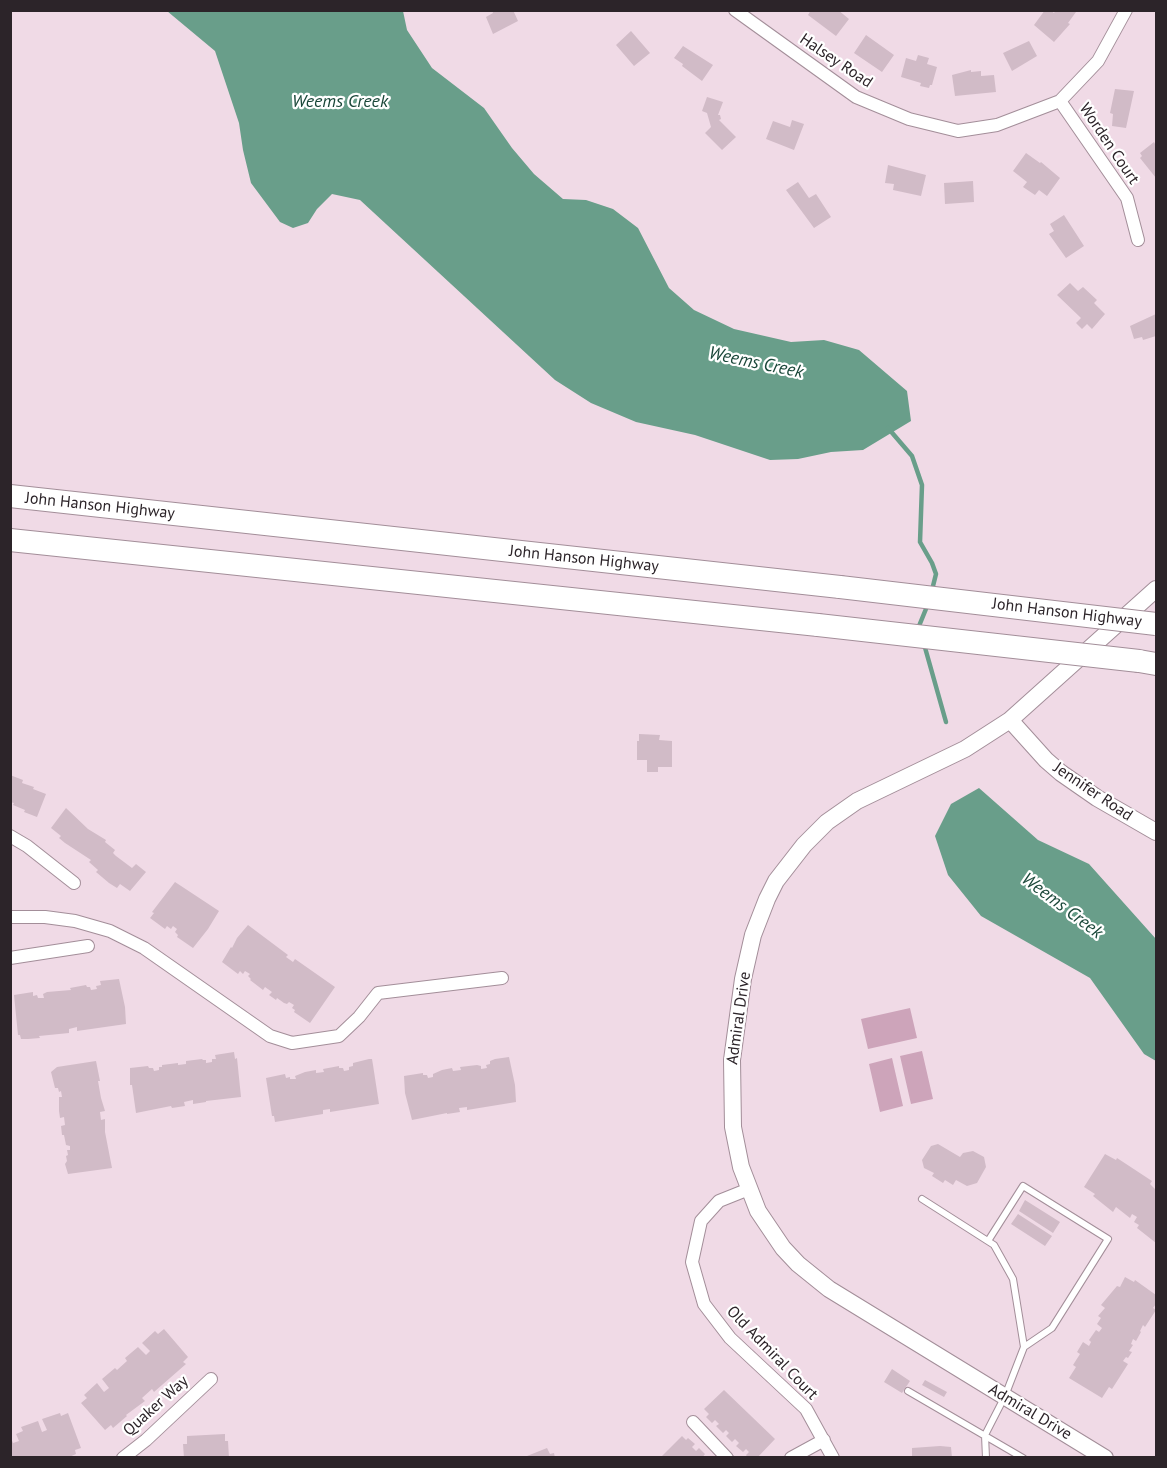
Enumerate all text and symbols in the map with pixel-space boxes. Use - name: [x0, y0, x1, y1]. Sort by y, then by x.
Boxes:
- street label: Halsey Road: [796, 30, 876, 92]
- water label: Weems Creek: [292, 91, 388, 113]
- street label: Worden Court: [1075, 100, 1143, 188]
- water label: Weems Creek: [707, 342, 805, 384]
- street label: John Hanson Highway: [24, 489, 176, 523]
- street label: John Hanson Highway: [508, 542, 660, 576]
- street label: John Hanson Highway: [991, 594, 1143, 632]
- street label: Jennifer Road: [1050, 759, 1136, 825]
- water label: Weems Creek: [1017, 869, 1107, 943]
- street label: Admiral Drive: [723, 970, 755, 1066]
- street label: Old Admiral Court: [722, 1302, 822, 1404]
- street label: Quaker Way: [120, 1372, 192, 1440]
- street label: Admiral Drive: [985, 1380, 1075, 1444]

